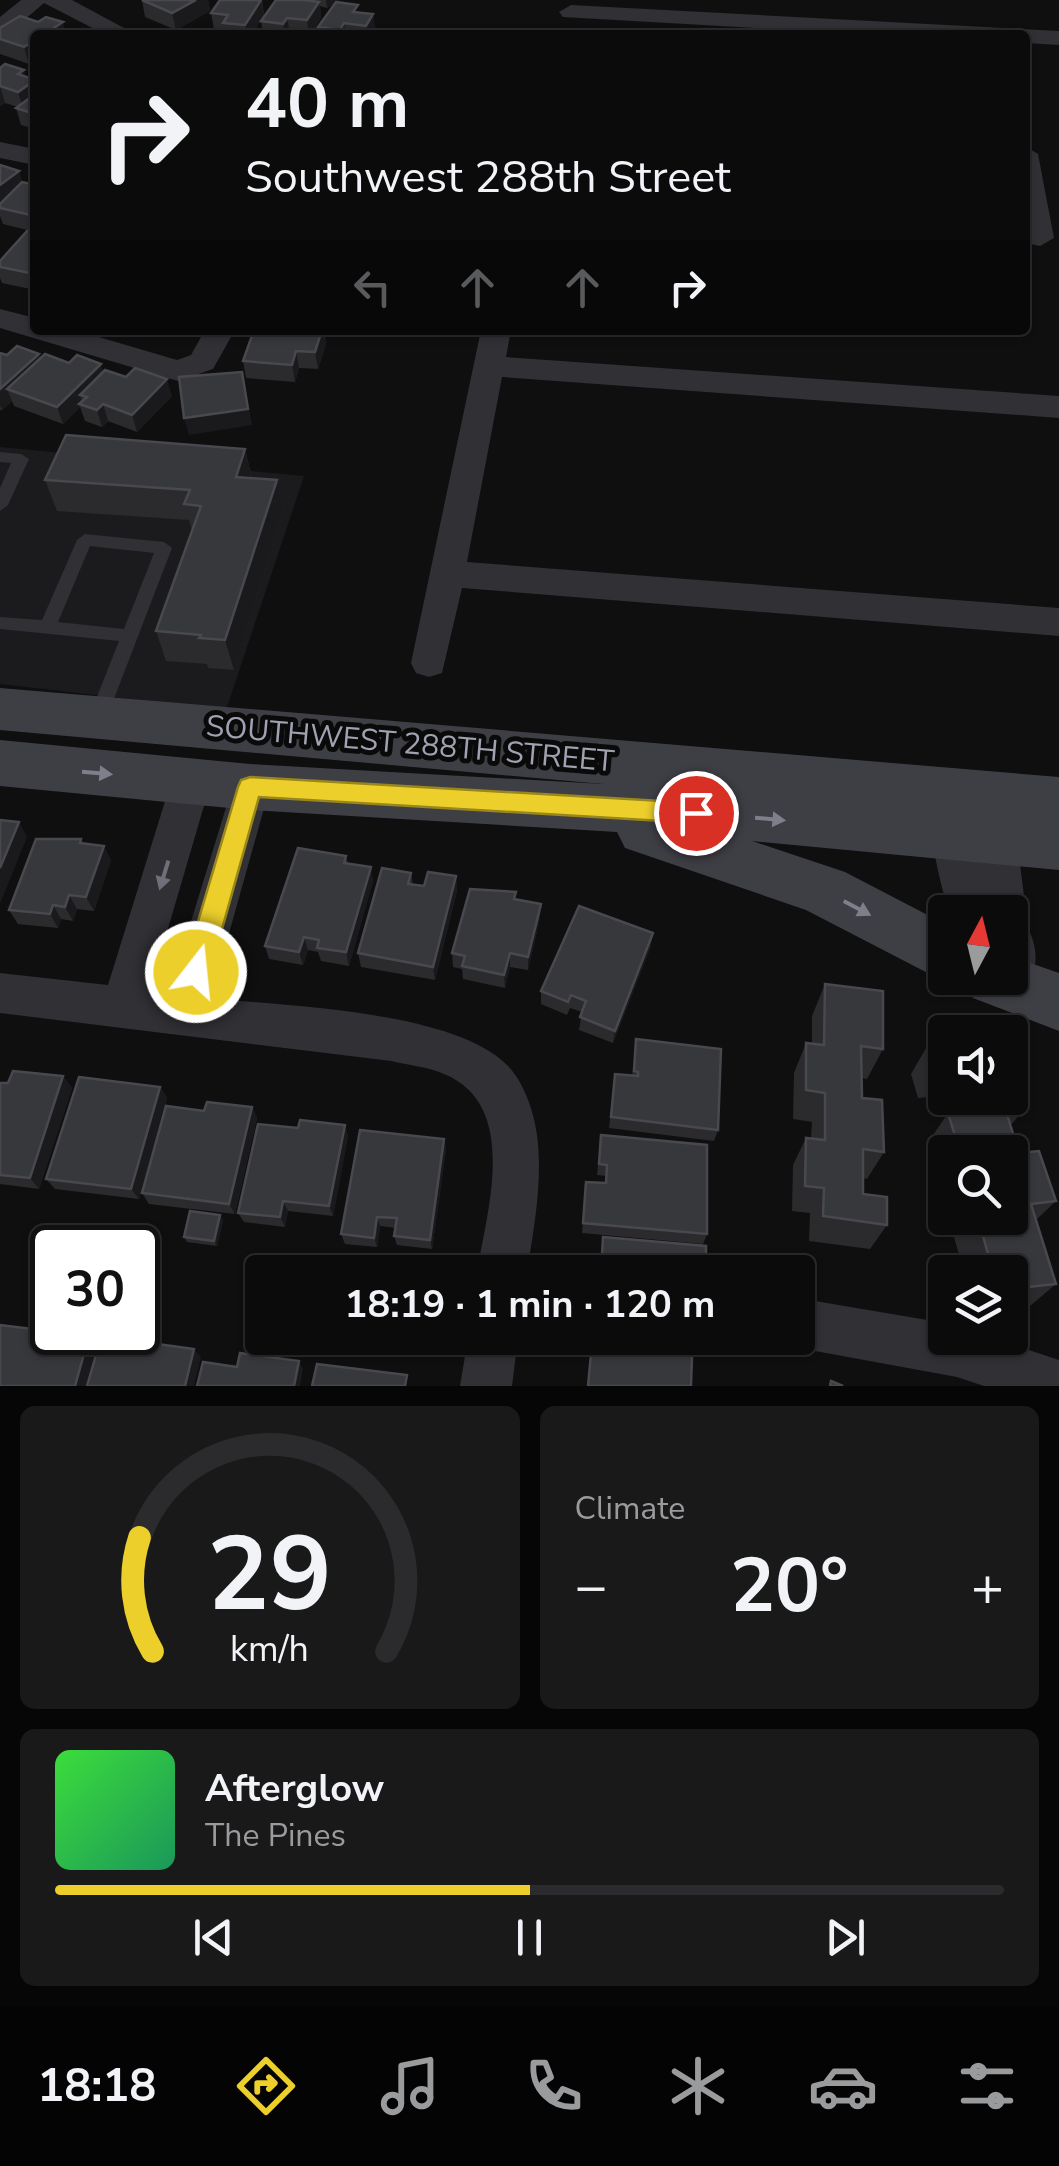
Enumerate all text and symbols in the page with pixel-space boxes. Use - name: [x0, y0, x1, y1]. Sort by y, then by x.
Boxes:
- text: 40 m: [245, 56, 409, 152]
- icon: right: [80, 70, 210, 200]
- text: Southwest 288th Street: [245, 147, 731, 208]
- icon: left: [345, 260, 400, 315]
- icon: ahead: [450, 260, 505, 315]
- icon: ahead: [555, 260, 610, 315]
- icon: right: [660, 260, 715, 315]
- street label: SOUTHWEST 288TH STREET: [204, 706, 616, 782]
- one-way arrow: [82, 765, 113, 781]
- pin: [654, 771, 739, 856]
- icon: arrive: [669, 786, 724, 841]
- one-way arrow: [755, 811, 787, 827]
- one-way arrow: [156, 860, 171, 891]
- north arrow: [928, 895, 1028, 995]
- map controls: [928, 895, 1028, 1355]
- one-way arrow: [842, 899, 871, 916]
- position arrow: [144, 920, 248, 1024]
- button: sound: [928, 1015, 1028, 1115]
- button: search: [928, 1135, 1028, 1235]
- speed limit sign: 30: [30, 1225, 160, 1355]
- button: layers: [928, 1255, 1028, 1355]
- text: 18:19 · 1 min · 120 m: [345, 1279, 715, 1330]
- text: Climate: [575, 1487, 685, 1530]
- text: 29: [207, 1504, 332, 1646]
- text: 20°: [730, 1535, 848, 1637]
- text: −: [575, 1549, 608, 1624]
- text: +: [971, 1549, 1004, 1624]
- text: km/h: [230, 1625, 309, 1674]
- text: Afterglow: [205, 1763, 384, 1814]
- text: The Pines: [205, 1814, 346, 1857]
- icon: previous: [186, 1910, 241, 1965]
- icon: pause: [502, 1910, 557, 1965]
- icon: next: [818, 1910, 873, 1965]
- icon: directions: [231, 2051, 301, 2121]
- icon: music: [375, 2051, 445, 2121]
- icon: phone: [519, 2051, 589, 2121]
- icon: climate: [663, 2051, 733, 2121]
- icon: car: [808, 2051, 878, 2121]
- icon: filters: [952, 2051, 1022, 2121]
- text: 18:18: [37, 2056, 156, 2117]

